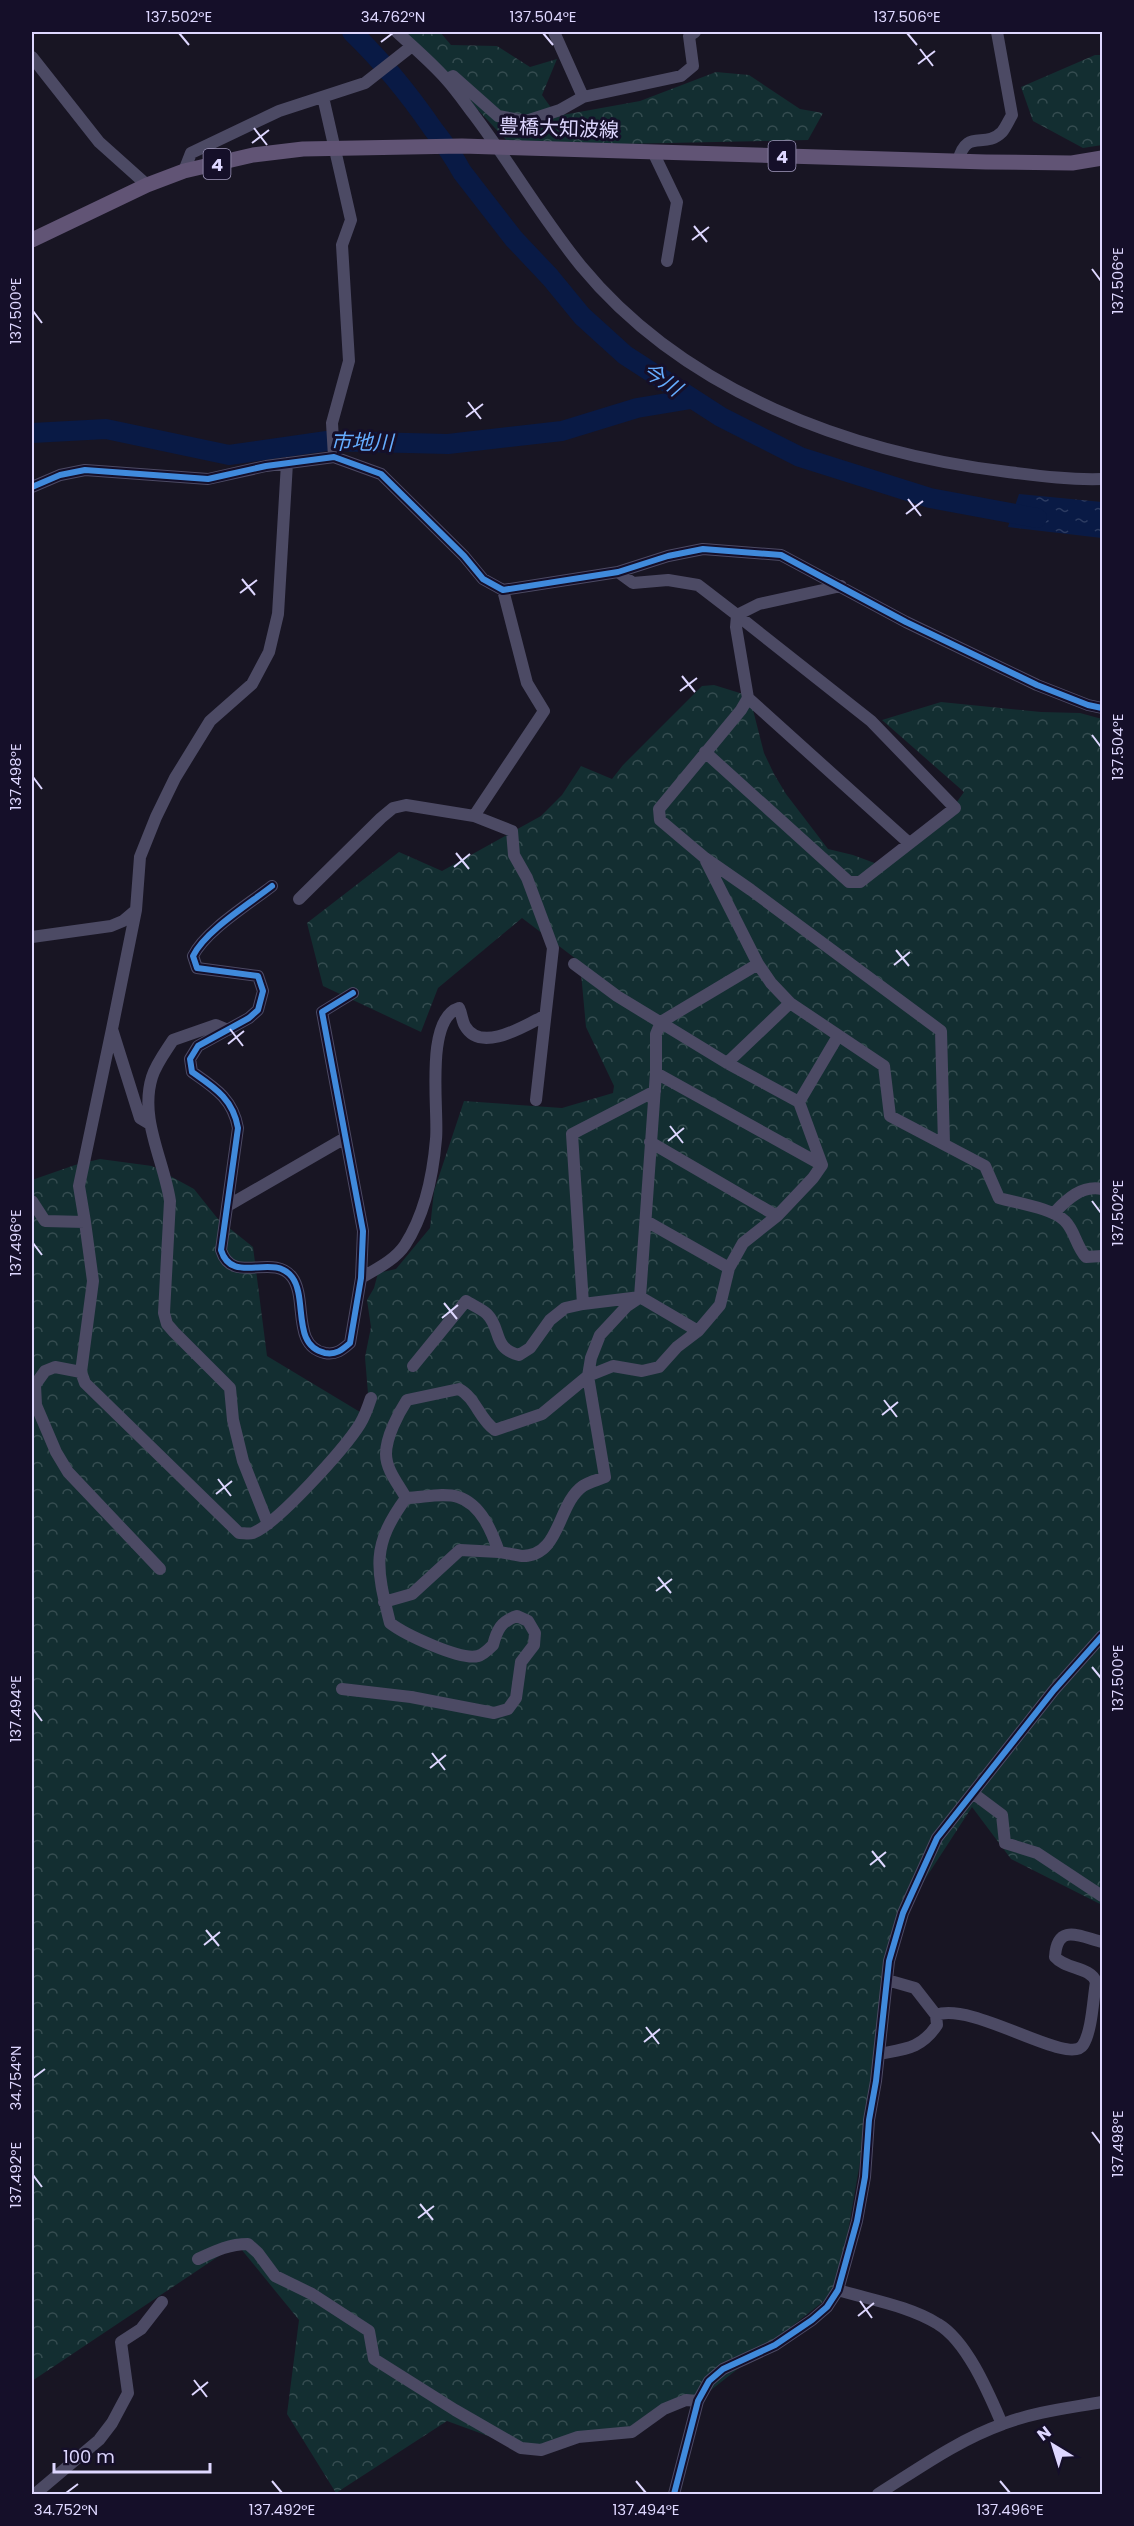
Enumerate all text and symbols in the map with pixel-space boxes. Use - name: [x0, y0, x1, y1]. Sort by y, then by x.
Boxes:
- text: 137.502°E: [146, 6, 212, 27]
- text: 34.762°N: [361, 6, 425, 27]
- text: 137.504°E: [509, 6, 577, 27]
- text: 137.506°E: [873, 6, 941, 27]
- street label: 豊橋大知波線: [499, 112, 619, 144]
- road number: 4: [768, 141, 796, 171]
- road number: 4: [204, 149, 230, 179]
- text: 137.506°E: [1107, 247, 1128, 315]
- text: 137.500°E: [5, 277, 26, 345]
- water label: 今川: [636, 355, 689, 404]
- water label: 市地川: [330, 427, 396, 457]
- text: 137.504°E: [1107, 713, 1128, 781]
- text: 137.498°E: [5, 743, 26, 811]
- text: 137.502°E: [1107, 1180, 1128, 1246]
- text: 137.496°E: [5, 1209, 26, 1277]
- text: 137.500°E: [1107, 1644, 1128, 1712]
- text: 137.494°E: [5, 1675, 26, 1743]
- text: 34.754°N: [5, 2045, 26, 2111]
- text: 137.498°E: [1107, 2110, 1128, 2178]
- text: 137.492°E: [5, 2142, 26, 2208]
- north arrow: [1023, 2415, 1083, 2475]
- text: N: [1032, 2421, 1056, 2446]
- scale bar: [54, 2436, 210, 2474]
- text: 100 m: [63, 2444, 115, 2469]
- text: 34.752°N: [34, 2499, 98, 2520]
- text: 137.492°E: [249, 2499, 315, 2520]
- text: 137.494°E: [612, 2499, 680, 2520]
- text: 137.496°E: [976, 2499, 1044, 2520]

